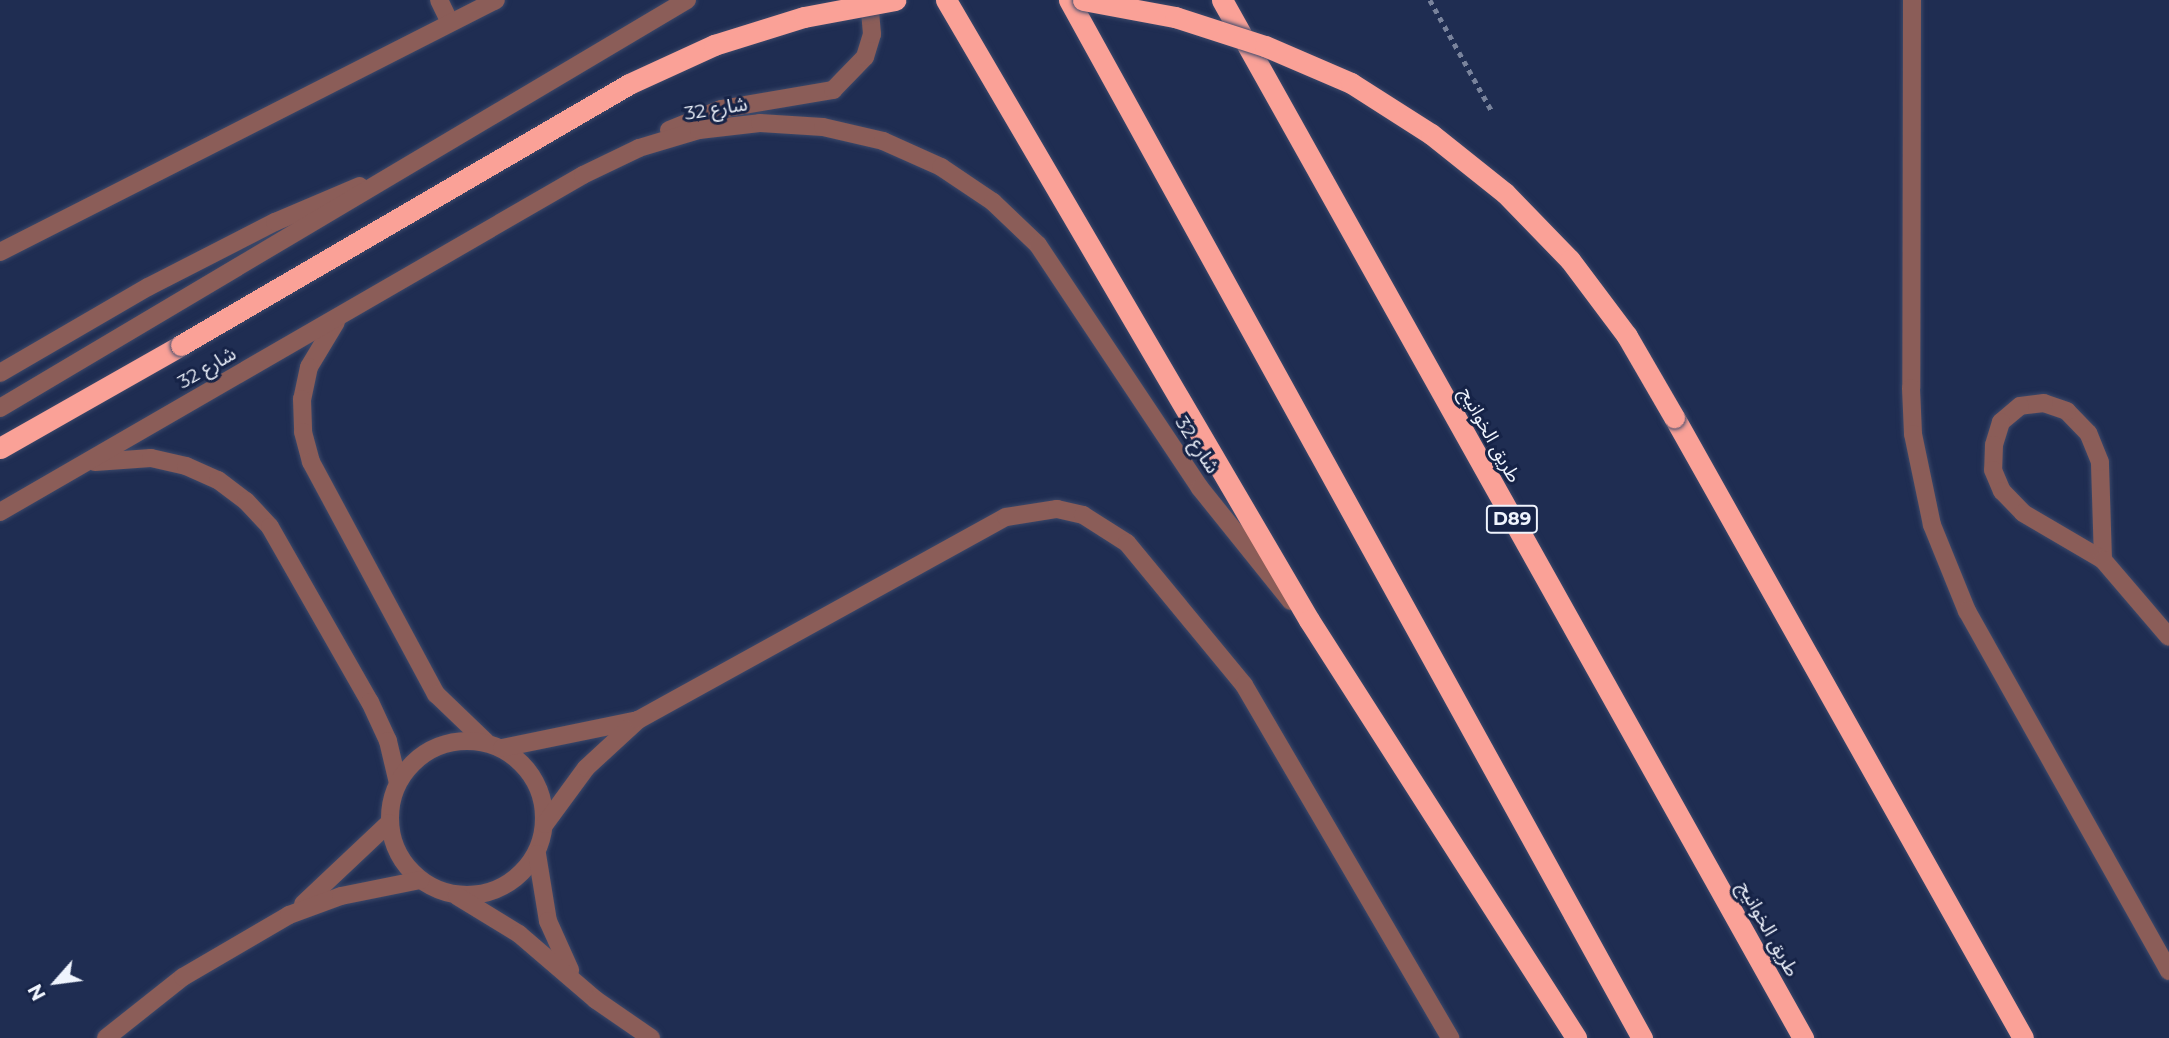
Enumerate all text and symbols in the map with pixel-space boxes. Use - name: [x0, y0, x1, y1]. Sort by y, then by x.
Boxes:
- street label: شارع 32: [683, 93, 749, 125]
- street label: شارع 32: [174, 342, 240, 394]
- street label: طريق الخوانيج: [1454, 383, 1526, 487]
- street label: شارع 32: [1170, 412, 1224, 478]
- road number: D89: [1486, 504, 1538, 534]
- street label: طريق الخوانيج: [1732, 877, 1804, 981]
- north arrow: [21, 947, 91, 1017]
- text: N: [23, 980, 51, 1004]

